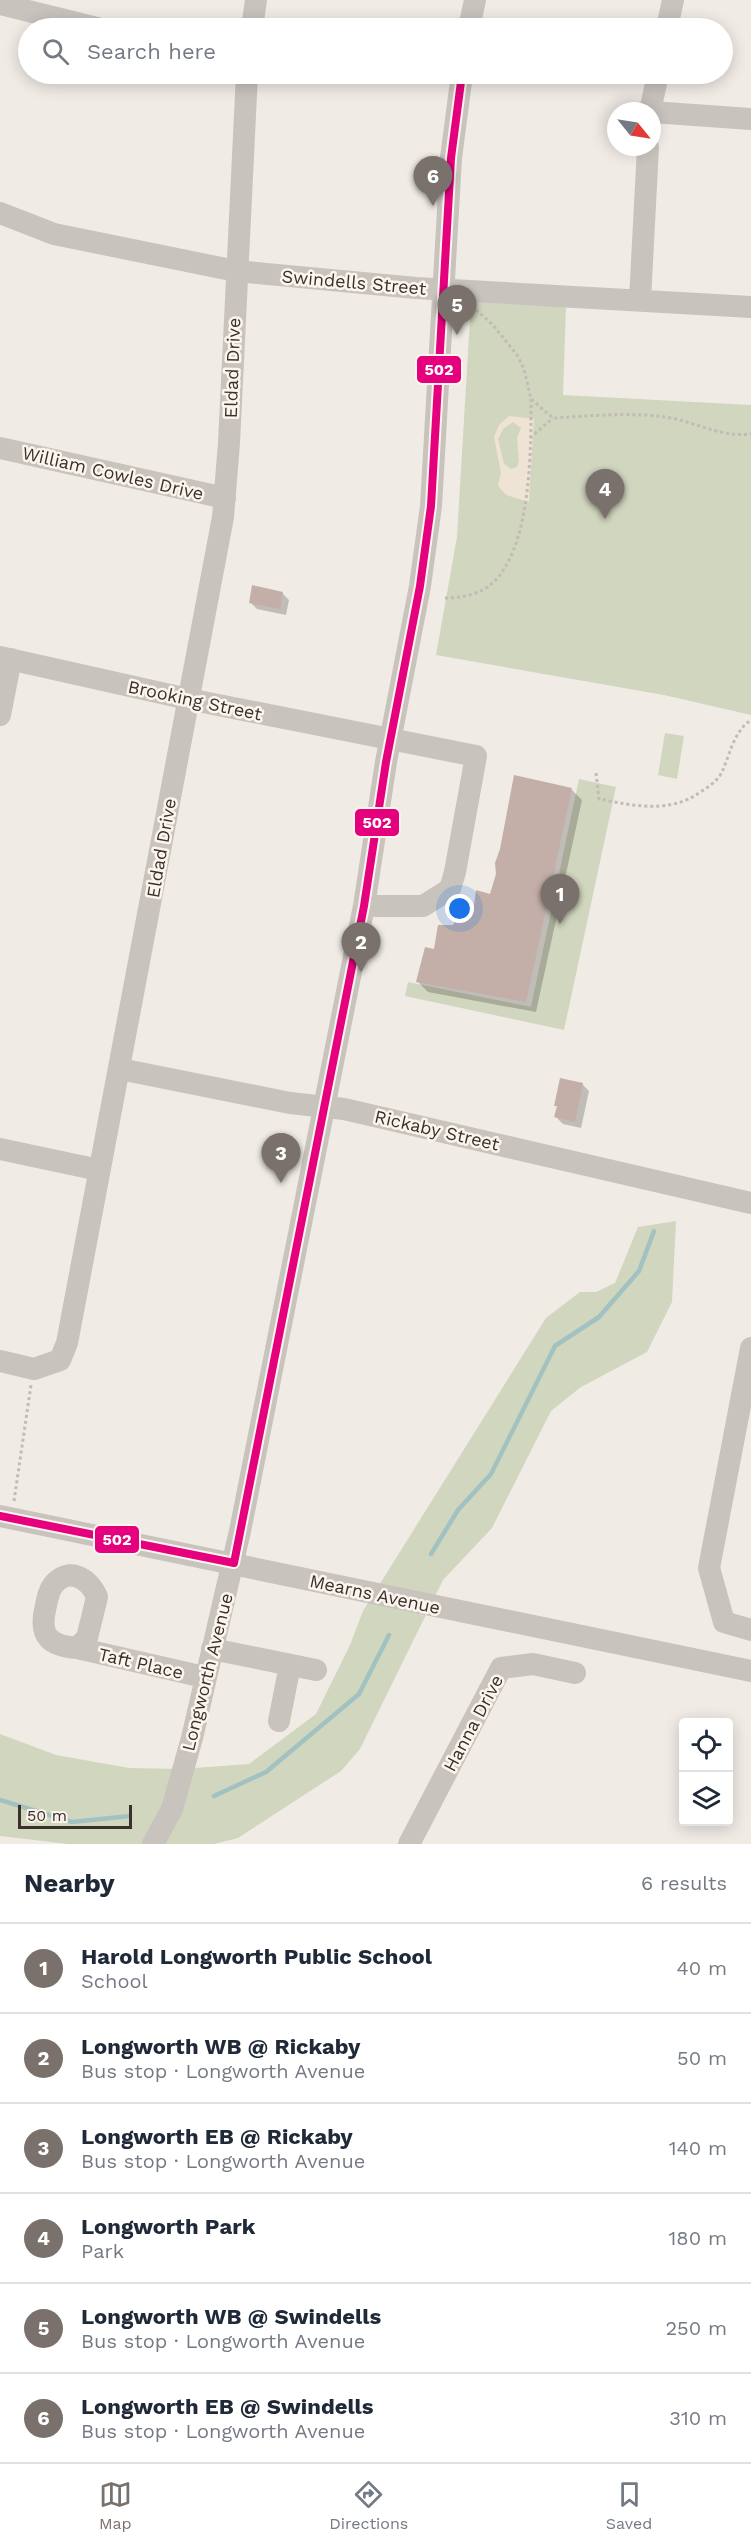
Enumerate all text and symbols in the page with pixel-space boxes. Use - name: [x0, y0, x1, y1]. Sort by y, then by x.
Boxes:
- search box: [18, 18, 733, 84]
- icon: search: [39, 35, 72, 68]
- text: Search here: [87, 39, 216, 64]
- north arrow: [607, 102, 661, 156]
- pin: 6: [414, 156, 452, 206]
- street label: Swindells Street: [281, 265, 428, 299]
- pin: 5: [438, 286, 476, 335]
- street label: Eldad Drive: [220, 317, 244, 419]
- line badge: 502: [416, 355, 462, 384]
- text: 502: [424, 360, 454, 379]
- street label: William Cowles Drive: [20, 442, 206, 504]
- pin: 4: [586, 470, 624, 519]
- street label: Brooking Street: [126, 676, 264, 725]
- street label: Eldad Drive: [142, 797, 180, 899]
- line badge: 502: [354, 808, 400, 837]
- text: 502: [362, 813, 392, 832]
- pin: 1: [540, 874, 580, 924]
- your location: [445, 894, 474, 923]
- pin: 2: [342, 922, 380, 972]
- street label: Rickaby Street: [373, 1105, 502, 1155]
- pin: 3: [262, 1134, 300, 1183]
- line badge: 502: [94, 1525, 140, 1554]
- text: 502: [102, 1530, 132, 1549]
- street label: Mearns Avenue: [308, 1570, 442, 1618]
- street label: Longworth Avenue: [177, 1591, 237, 1753]
- street label: Taft Place: [97, 1643, 185, 1683]
- street label: Hanna Drive: [439, 1671, 507, 1775]
- map controls: [679, 1718, 733, 1826]
- button: locate: [679, 1718, 733, 1772]
- button: layers: [679, 1772, 733, 1826]
- scale bar: [18, 1802, 132, 1830]
- text: 50 m: [27, 1806, 67, 1825]
- text: Nearby: [24, 1868, 115, 1898]
- text: 6 results: [641, 1871, 727, 1895]
- text: Harold Longworth Public School: [81, 1944, 432, 1969]
- text: 1: [39, 1956, 48, 1980]
- text: 40 m: [676, 1956, 727, 1980]
- text: School: [81, 1969, 148, 1993]
- text: Longworth WB @ Rickaby: [81, 2034, 360, 2059]
- text: 2: [38, 2046, 49, 2070]
- text: 50 m: [677, 2046, 727, 2070]
- text: Bus stop · Longworth Avenue: [81, 2059, 365, 2083]
- text: Longworth EB @ Rickaby: [81, 2124, 353, 2149]
- text: 3: [38, 2136, 49, 2160]
- text: 140 m: [669, 2136, 727, 2160]
- text: Bus stop · Longworth Avenue: [81, 2149, 365, 2173]
- text: Longworth Park: [81, 2214, 255, 2239]
- text: 4: [37, 2226, 50, 2250]
- text: 180 m: [669, 2226, 727, 2250]
- text: Park: [81, 2239, 124, 2263]
- text: Longworth WB @ Swindells: [81, 2304, 381, 2329]
- text: 5: [38, 2316, 49, 2340]
- text: 250 m: [665, 2316, 727, 2340]
- text: Bus stop · Longworth Avenue: [81, 2329, 365, 2353]
- text: Longworth EB @ Swindells: [81, 2394, 374, 2419]
- text: 6: [37, 2406, 50, 2430]
- text: 310 m: [669, 2406, 727, 2430]
- text: Bus stop · Longworth Avenue: [81, 2419, 365, 2443]
- tab: Map: [99, 2478, 132, 2533]
- tab: Directions: [329, 2478, 408, 2533]
- tab: Saved: [606, 2478, 652, 2533]

